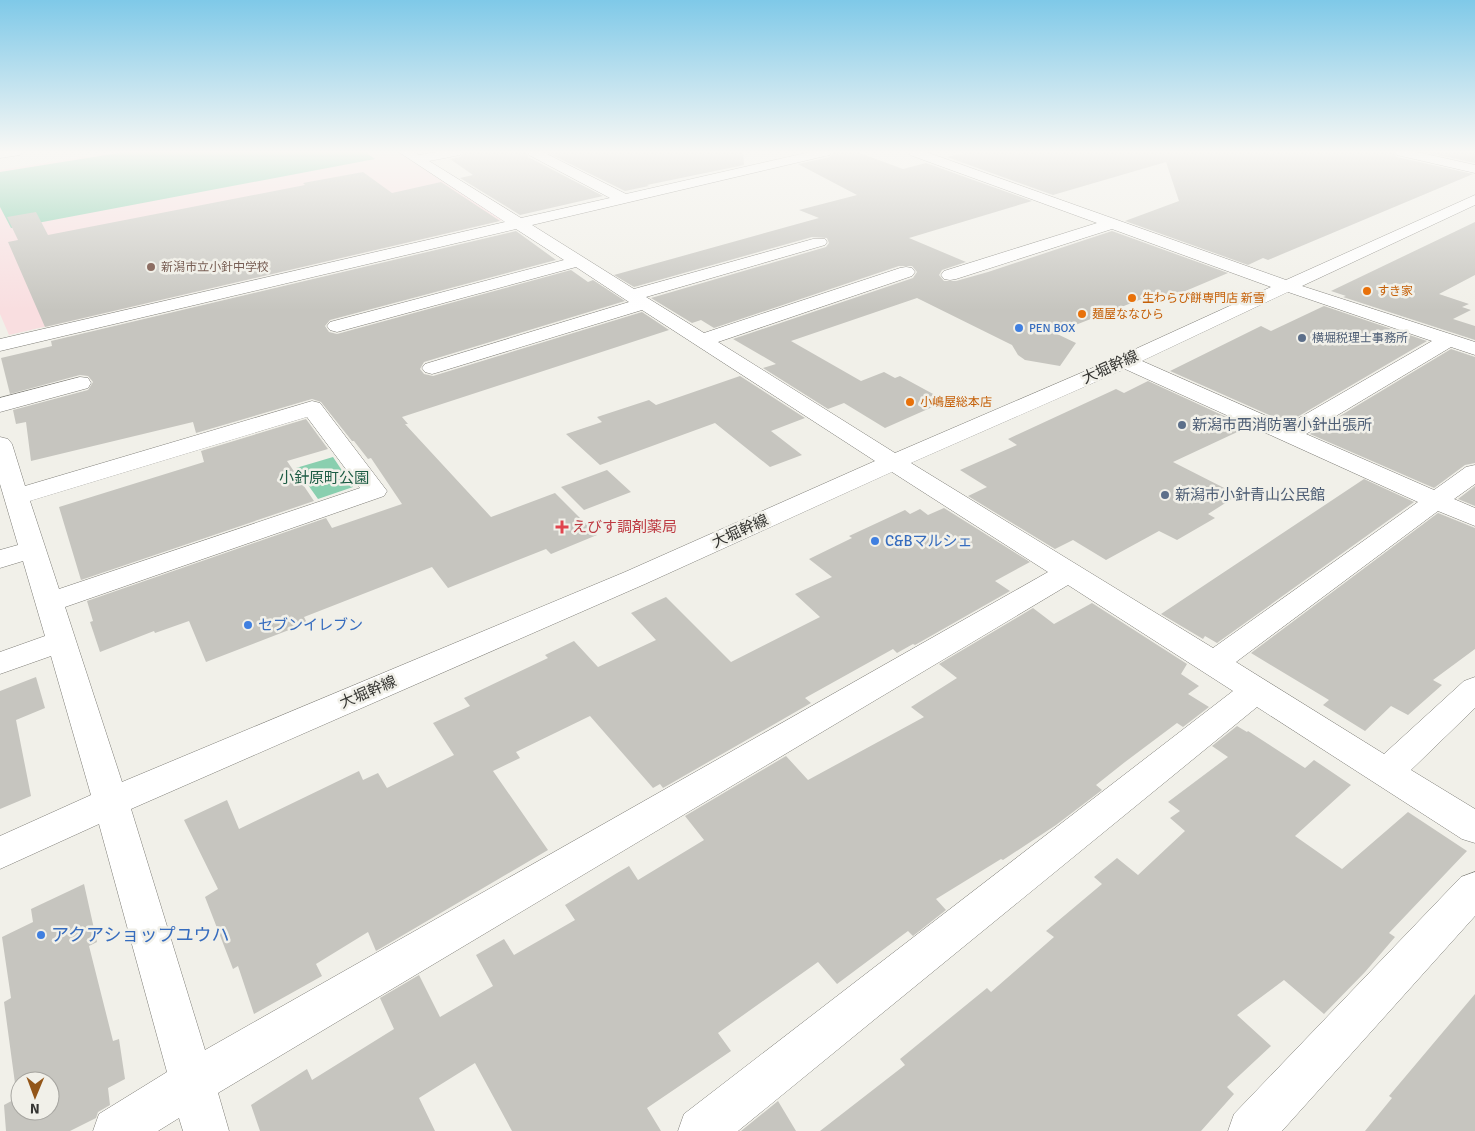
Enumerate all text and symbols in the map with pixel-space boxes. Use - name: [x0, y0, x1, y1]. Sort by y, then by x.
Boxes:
- place label: 新潟市立小針中学校: [161, 260, 269, 275]
- marker: 新潟市立小針中学校: [145, 261, 157, 273]
- place label: すき家: [1377, 284, 1413, 299]
- marker: すき家: [1361, 285, 1373, 297]
- place label: 生わらび餅専門店 新雪: [1142, 291, 1265, 306]
- marker: 生わらび餅専門店 新雪: [1126, 292, 1138, 304]
- place label: 麺屋ななひら: [1092, 307, 1164, 322]
- marker: 麺屋ななひら: [1076, 308, 1088, 320]
- place label: PEN BOX: [1029, 321, 1075, 336]
- marker: PEN BOX: [1013, 322, 1025, 334]
- place label: 横堀税理士事務所: [1312, 331, 1408, 346]
- marker: 横堀税理士事務所: [1296, 332, 1308, 344]
- street label: 大堀幹線: [1079, 347, 1141, 387]
- place label: 小嶋屋総本店: [920, 395, 992, 410]
- marker: 小嶋屋総本店: [904, 396, 916, 408]
- place label: 新潟市西消防署小針出張所: [1192, 416, 1372, 434]
- marker: 新潟市西消防署小針出張所: [1176, 419, 1188, 431]
- park label: 小針原町公園: [279, 469, 369, 487]
- place label: 新潟市小針青山公民館: [1175, 486, 1325, 504]
- marker: 新潟市小針青山公民館: [1159, 489, 1171, 501]
- street label: 大堀幹線: [709, 511, 771, 551]
- place label: えびす調剤薬局: [572, 518, 677, 536]
- marker: えびす調剤薬局: [556, 521, 568, 533]
- place label: C&Bマルシェ: [885, 532, 973, 550]
- marker: C&Bマルシェ: [869, 535, 881, 547]
- place label: セブンイレブン: [258, 616, 363, 634]
- marker: セブンイレブン: [242, 619, 254, 631]
- street label: 大堀幹線: [337, 672, 399, 712]
- place label: アクアショップユウハ: [51, 924, 229, 946]
- marker: アクアショップユウハ: [35, 929, 47, 941]
- north arrow: [10, 1071, 60, 1121]
- text: N: [30, 1100, 40, 1117]

